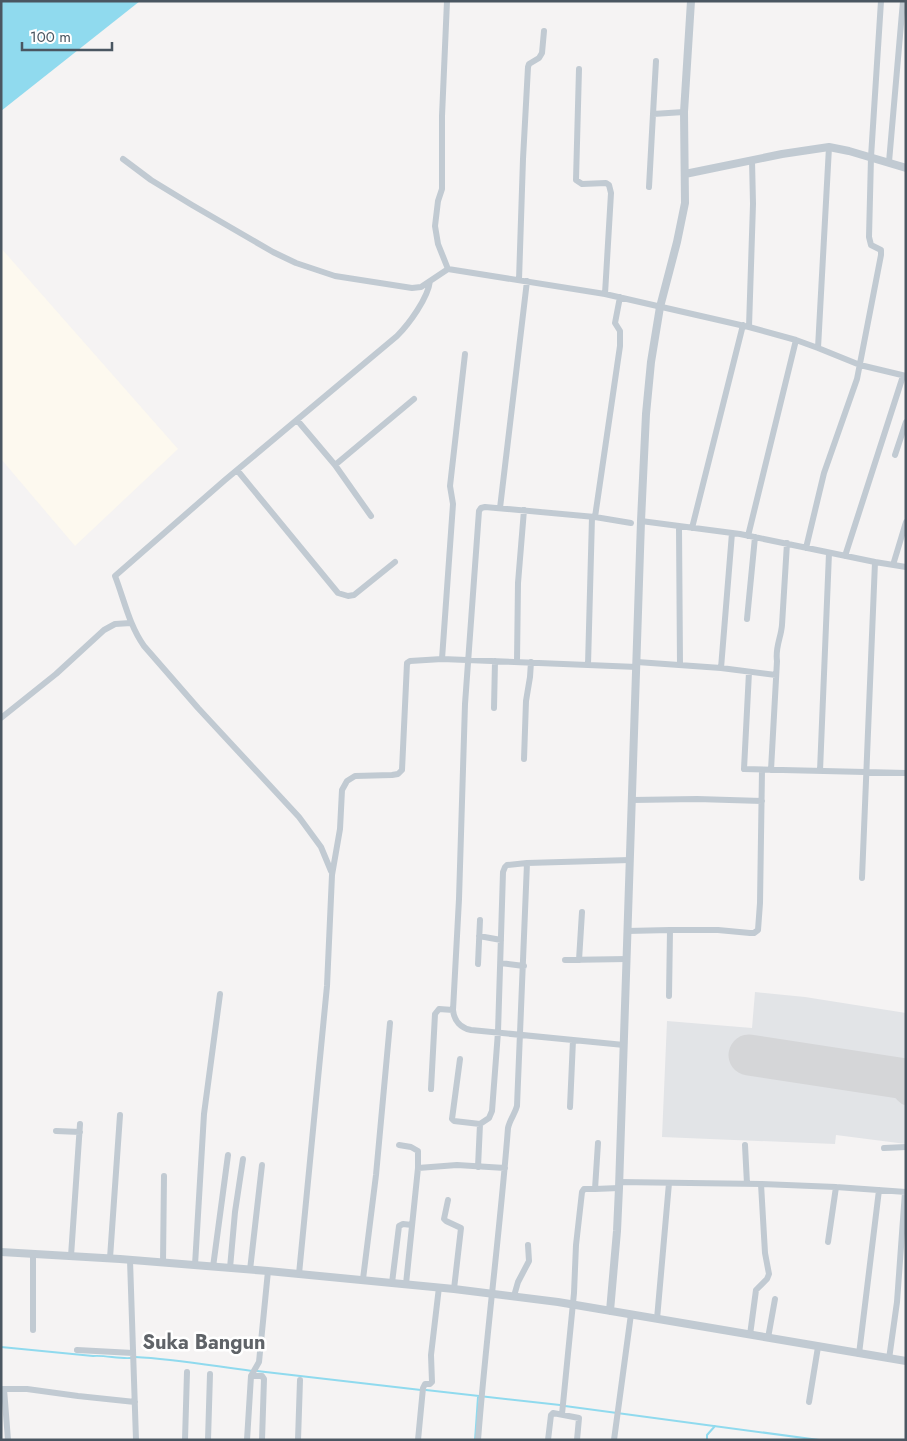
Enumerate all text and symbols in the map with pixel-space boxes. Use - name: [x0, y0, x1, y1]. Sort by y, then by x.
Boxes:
- scale bar: [22, 20, 112, 52]
- text: 100 m: [30, 26, 71, 48]
- district label: Suka Bangun: [142, 1328, 266, 1357]

